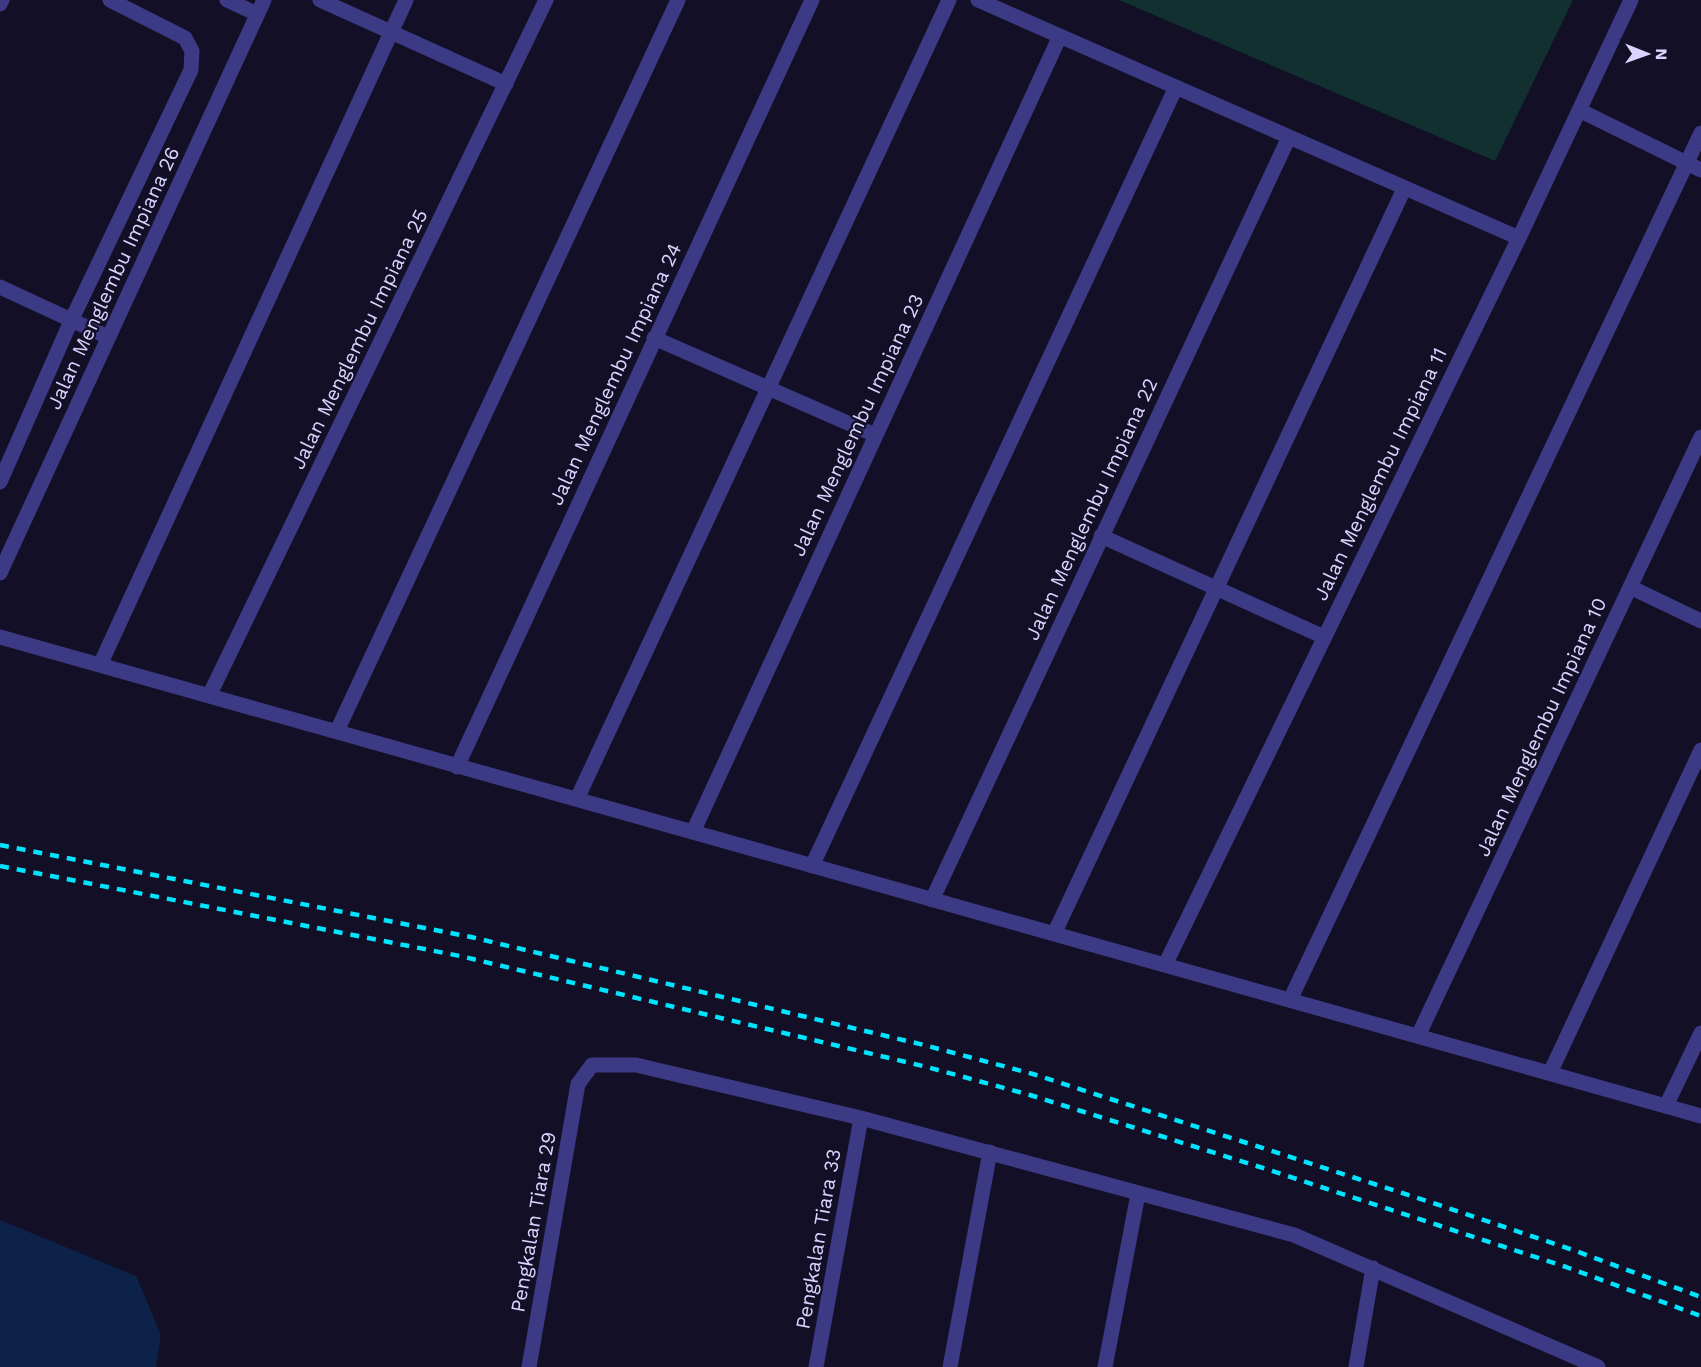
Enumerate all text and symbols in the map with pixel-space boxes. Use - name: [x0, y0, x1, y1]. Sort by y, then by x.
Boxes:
- north arrow: [1617, 24, 1677, 84]
- text: N: [1652, 48, 1671, 60]
- street label: Jalan Menglembu Impiana 26: [42, 143, 184, 413]
- street label: Jalan Menglembu Impiana 25: [285, 205, 433, 473]
- street label: Jalan Menglembu Impiana 24: [544, 239, 686, 509]
- street label: Jalan Menglembu Impiana 23: [786, 290, 928, 560]
- street label: Jalan Menglembu Impiana 11: [1308, 344, 1452, 604]
- street label: Jalan Menglembu Impiana 22: [1020, 374, 1162, 644]
- street label: Jalan Menglembu Impiana 10: [1470, 594, 1612, 860]
- street label: Pengkalan Tiara 29: [505, 1130, 561, 1314]
- street label: Pengkalan Tiara 33: [790, 1147, 846, 1331]

